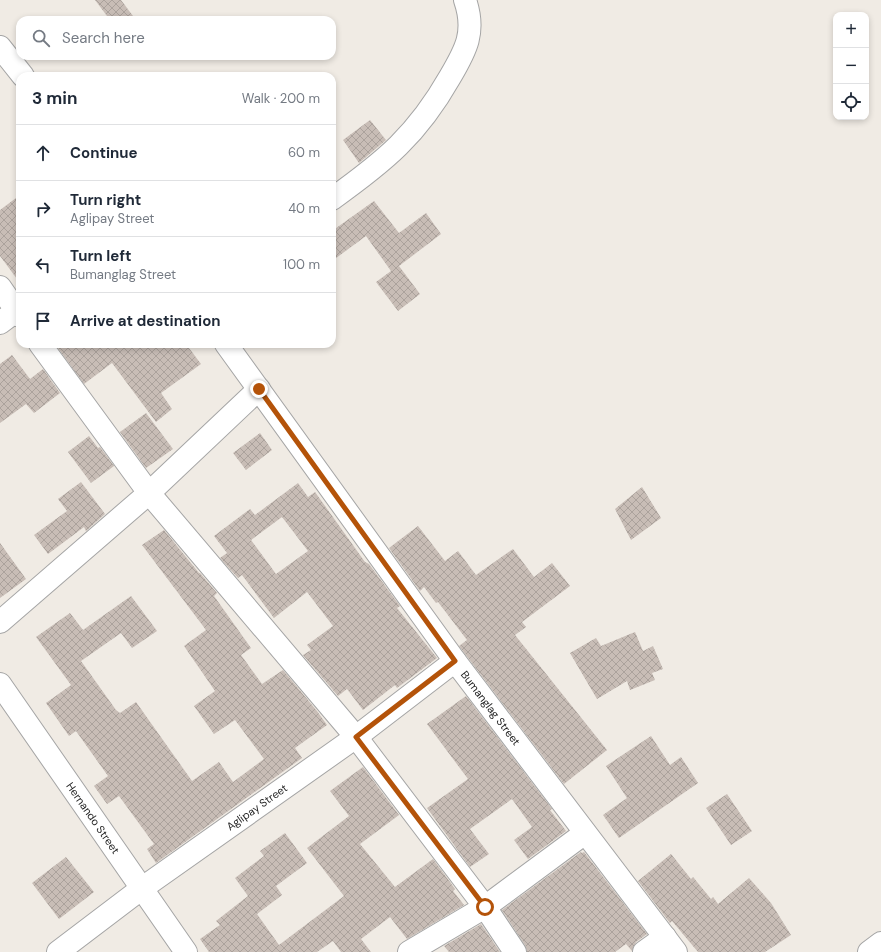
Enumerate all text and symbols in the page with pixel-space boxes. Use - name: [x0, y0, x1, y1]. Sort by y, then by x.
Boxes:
- map controls: [833, 12, 869, 120]
- button: +: [833, 12, 869, 48]
- search box: [16, 16, 336, 60]
- icon: search: [30, 27, 52, 49]
- text: Search here: [62, 28, 145, 48]
- button: −: [833, 48, 869, 84]
- button: locate: [833, 84, 869, 120]
- text: 3 min: [32, 87, 77, 109]
- text: Walk · 200 m: [242, 90, 320, 107]
- icon: ahead: [32, 142, 54, 164]
- text: Continue: [70, 143, 138, 163]
- text: 60 m: [288, 144, 320, 161]
- text: Turn right: [70, 190, 141, 210]
- icon: right: [32, 198, 54, 220]
- text: 40 m: [288, 200, 320, 217]
- text: Aglipay Street: [70, 210, 154, 227]
- text: Turn left: [70, 246, 131, 266]
- icon: left: [32, 254, 54, 276]
- text: 100 m: [283, 256, 320, 273]
- text: Bumanglag Street: [70, 266, 176, 283]
- icon: arrive: [32, 310, 54, 332]
- text: Arrive at destination: [70, 311, 221, 331]
- route end: [250, 380, 268, 398]
- street label: Bumanglag Street: [458, 668, 523, 748]
- street label: Hernando Street: [63, 779, 123, 856]
- street label: Aglipay Street: [224, 781, 290, 834]
- route start: [476, 898, 494, 916]

